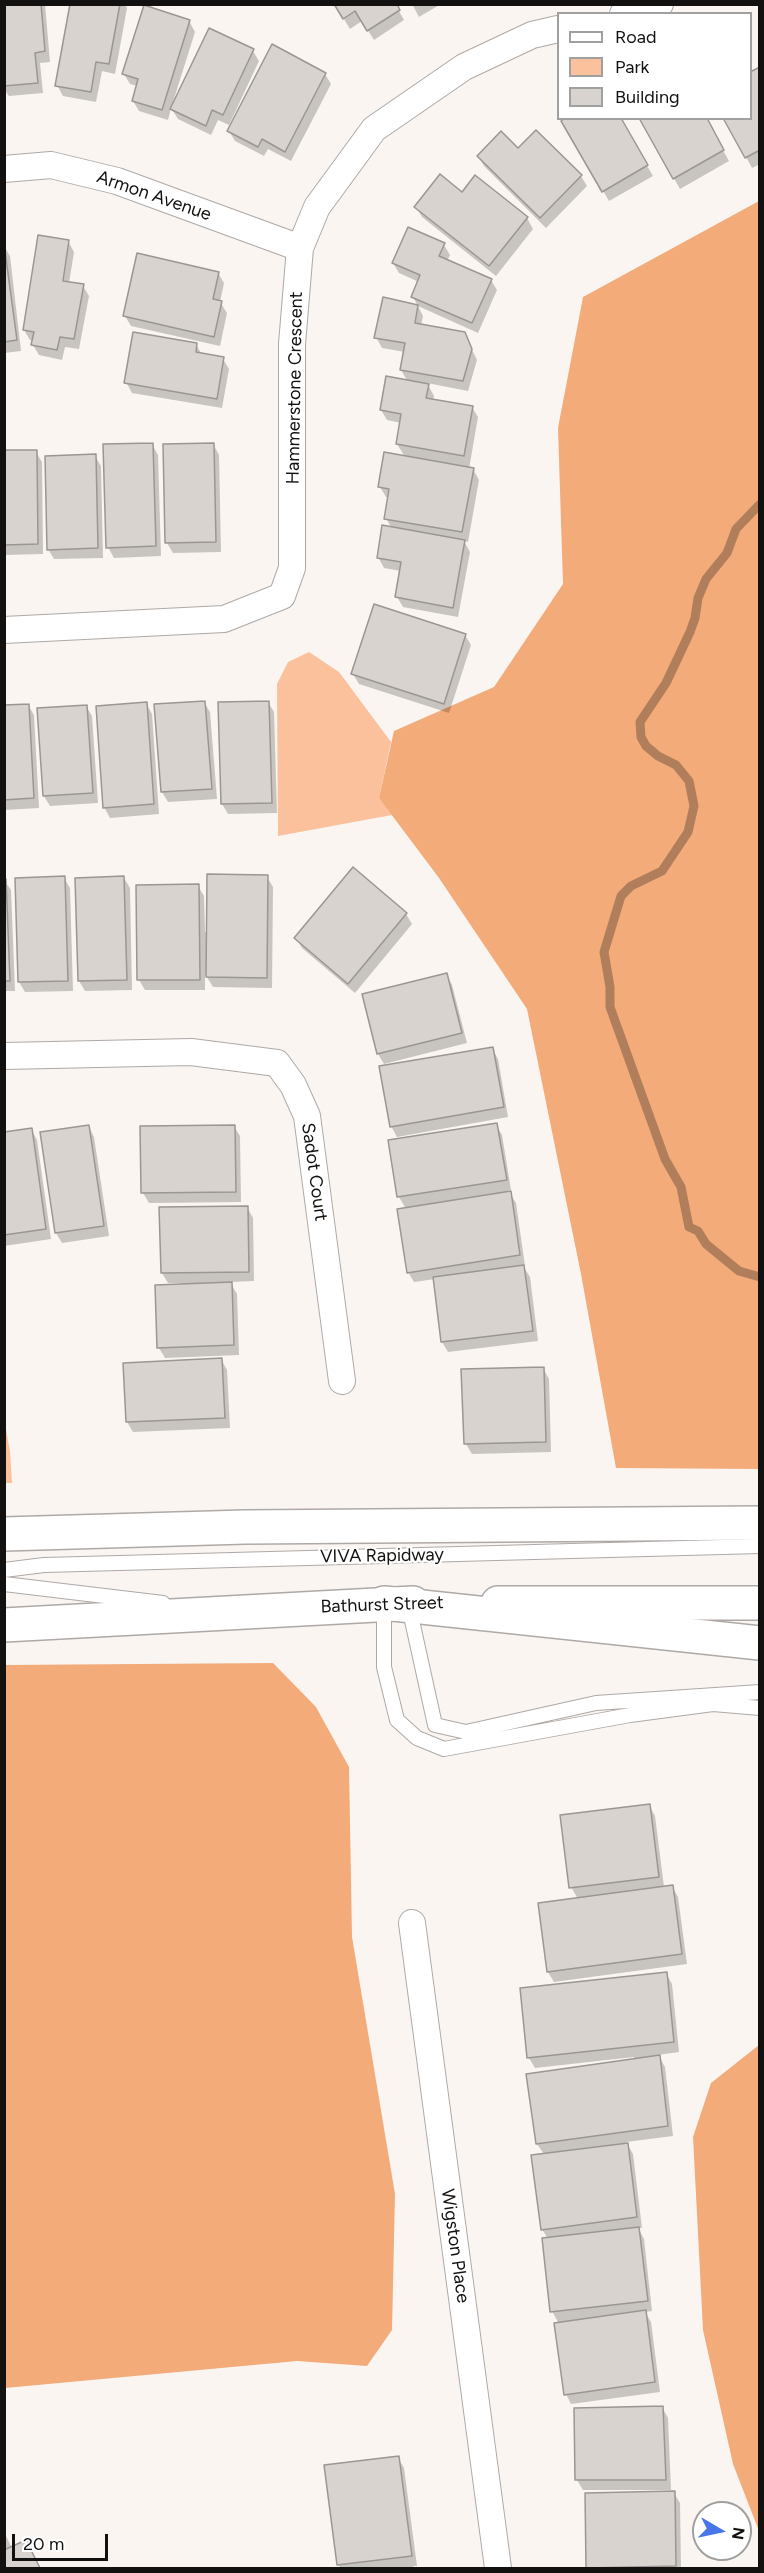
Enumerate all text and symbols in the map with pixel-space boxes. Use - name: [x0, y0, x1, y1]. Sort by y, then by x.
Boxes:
- legend: [557, 12, 752, 120]
- text: Road: [615, 26, 656, 48]
- text: Park: [615, 56, 649, 78]
- text: Building: [615, 86, 680, 108]
- street label: Armon Avenue: [94, 166, 214, 226]
- street label: Hammerstone Crescent: [283, 291, 307, 485]
- street label: Sadot Court: [296, 1122, 332, 1222]
- street label: VIVA Rapidway: [320, 1544, 444, 1568]
- street label: Bathurst Street: [320, 1592, 444, 1618]
- street label: Wigston Place: [436, 2187, 474, 2305]
- north arrow: [692, 2501, 752, 2561]
- scale bar: [15, 2522, 111, 2560]
- text: N: [728, 2526, 749, 2541]
- text: 20 m: [23, 2533, 64, 2555]

